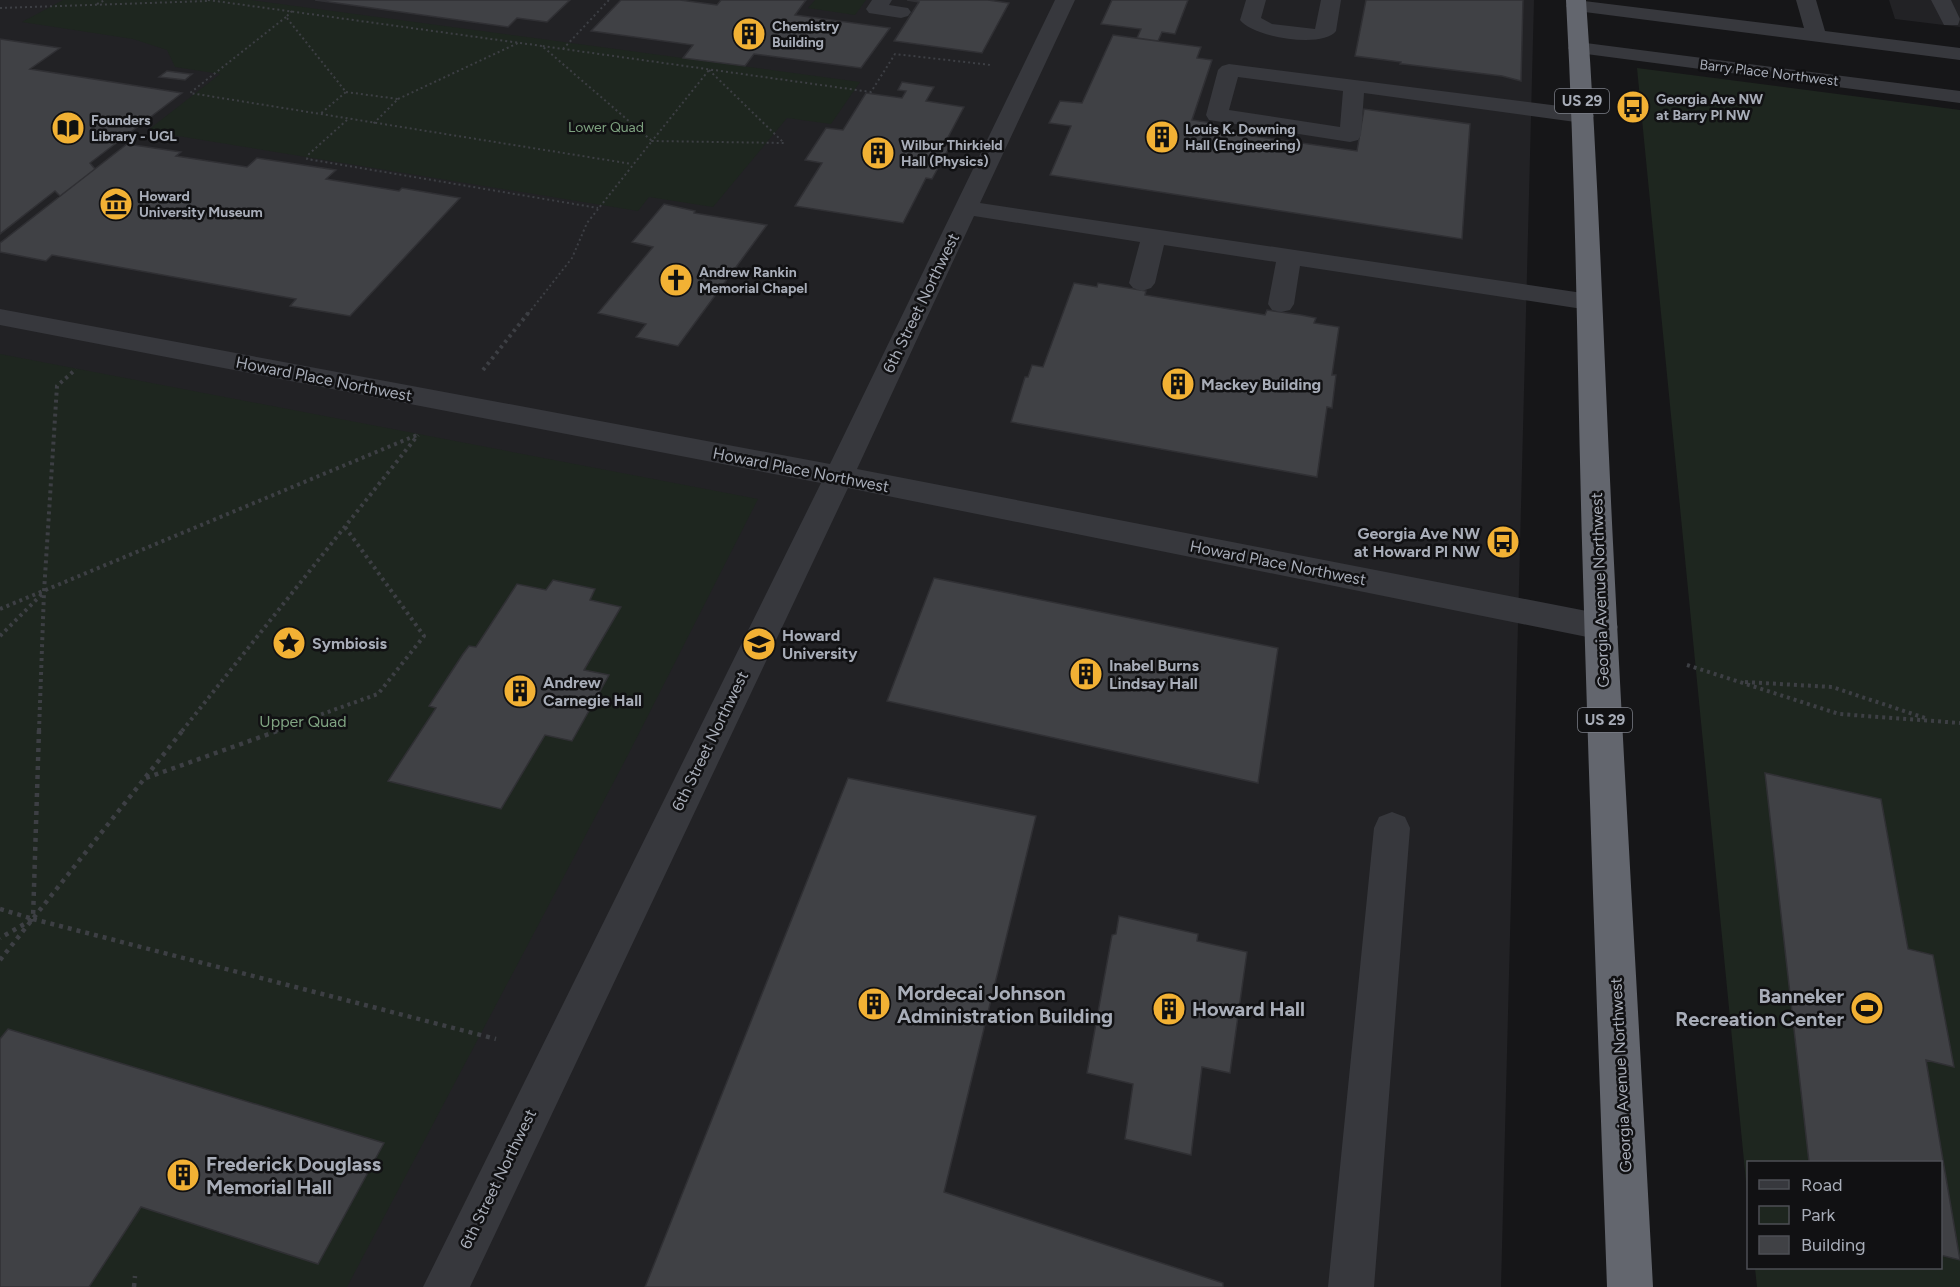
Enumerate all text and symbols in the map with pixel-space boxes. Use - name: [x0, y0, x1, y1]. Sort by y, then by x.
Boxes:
- building icon: Chemistry Building: [731, 16, 767, 52]
- place label: Chemistry Building: [772, 18, 840, 51]
- street label: Barry Place Northwest: [1699, 56, 1839, 90]
- road number: US 29: [1555, 89, 1609, 113]
- bus stop icon: Georgia Ave NW at Barry Pl NW: [1615, 89, 1651, 125]
- place label: Georgia Ave NW at Barry Pl NW: [1656, 91, 1763, 124]
- library icon: Founders Library - UGL: [50, 110, 86, 146]
- place label: Founders Library - UGL: [91, 112, 177, 145]
- park label: Lower Quad: [568, 119, 644, 136]
- building icon: Louis K. Downing Hall (Engineering): [1144, 119, 1180, 155]
- place label: Louis K. Downing Hall (Engineering): [1185, 121, 1301, 154]
- building icon: Wilbur Thirkield Hall (Physics): [860, 135, 896, 171]
- place label: Wilbur Thirkield Hall (Physics): [901, 137, 1003, 170]
- museum icon: Howard University Museum: [98, 186, 134, 222]
- place label: Howard University Museum: [139, 188, 263, 221]
- street label: 6th Street Northwest: [879, 230, 963, 376]
- church icon: Andrew Rankin Memorial Chapel: [658, 262, 694, 298]
- place label: Andrew Rankin Memorial Chapel: [699, 264, 808, 297]
- street label: Howard Place Northwest: [234, 353, 414, 405]
- building icon: Mackey Building: [1160, 366, 1196, 402]
- place label: Mackey Building: [1201, 375, 1321, 394]
- street label: Howard Place Northwest: [711, 444, 891, 496]
- street label: Georgia Avenue Northwest: [1587, 492, 1613, 688]
- place label: Georgia Ave NW at Howard Pl NW: [1354, 524, 1480, 561]
- bus stop icon: Georgia Ave NW at Howard Pl NW: [1485, 524, 1521, 560]
- street label: Howard Place Northwest: [1188, 537, 1368, 589]
- place icon: Symbiosis: [271, 625, 307, 661]
- school or university icon: Howard University: [741, 626, 777, 662]
- place label: Howard University: [782, 626, 858, 663]
- place label: Symbiosis: [312, 634, 388, 653]
- building icon: Inabel Burns Lindsay Hall: [1068, 656, 1104, 692]
- place label: Inabel Burns Lindsay Hall: [1109, 656, 1199, 693]
- street label: 6th Street Northwest: [668, 668, 752, 814]
- building icon: Andrew Carnegie Hall: [502, 673, 538, 709]
- place label: Andrew Carnegie Hall: [543, 673, 642, 710]
- road number: US 29: [1578, 708, 1632, 732]
- park label: Upper Quad: [259, 712, 347, 731]
- street label: Georgia Avenue Northwest: [1606, 977, 1636, 1173]
- place label: Mordecai Johnson Administration Building: [897, 981, 1113, 1028]
- place label: Banneker Recreation Center: [1675, 984, 1844, 1031]
- building icon: Mordecai Johnson Administration Building: [856, 986, 892, 1022]
- sports icon: Banneker Recreation Center: [1849, 990, 1885, 1026]
- building icon: Howard Hall: [1151, 991, 1187, 1027]
- place label: Howard Hall: [1192, 997, 1305, 1021]
- street label: 6th Street Northwest: [456, 1106, 540, 1252]
- place label: Frederick Douglass Memorial Hall: [206, 1152, 381, 1199]
- building icon: Frederick Douglass Memorial Hall: [165, 1157, 201, 1193]
- legend: [1747, 1161, 1942, 1269]
- text: Road: [1801, 1174, 1842, 1196]
- text: Park: [1801, 1204, 1836, 1226]
- text: Building: [1801, 1234, 1866, 1256]

